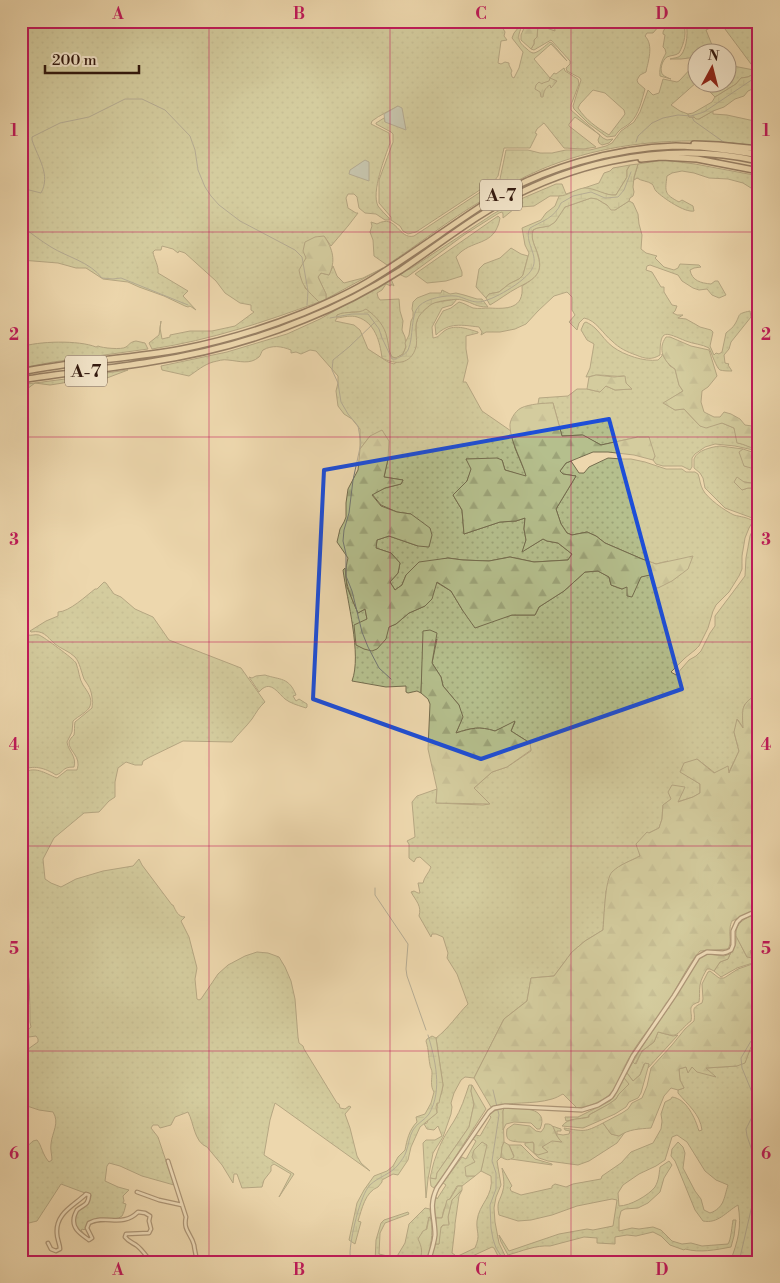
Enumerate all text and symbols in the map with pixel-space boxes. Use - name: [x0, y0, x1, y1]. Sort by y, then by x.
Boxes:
- text: A: [111, 4, 124, 24]
- text: B: [293, 4, 305, 24]
- text: C: [475, 4, 487, 24]
- text: D: [656, 4, 669, 24]
- scale bar: [45, 42, 139, 74]
- north arrow: [688, 42, 738, 92]
- text: N: [707, 46, 720, 66]
- text: 200 m: [52, 51, 97, 70]
- text: 1: [10, 121, 18, 141]
- text: 1: [762, 121, 770, 141]
- road number: A-7: [480, 180, 522, 210]
- text: 2: [9, 325, 19, 345]
- text: 2: [761, 325, 771, 345]
- road number: A-7: [65, 356, 107, 386]
- text: 3: [9, 530, 19, 550]
- text: 3: [761, 530, 771, 550]
- text: 4: [9, 735, 20, 755]
- text: 4: [761, 735, 772, 755]
- text: 5: [9, 939, 19, 959]
- text: 5: [761, 939, 771, 959]
- text: 6: [9, 1144, 19, 1164]
- text: 6: [761, 1144, 771, 1164]
- text: A: [111, 1260, 124, 1280]
- text: B: [293, 1260, 305, 1280]
- text: C: [475, 1260, 487, 1280]
- text: D: [656, 1260, 669, 1280]

